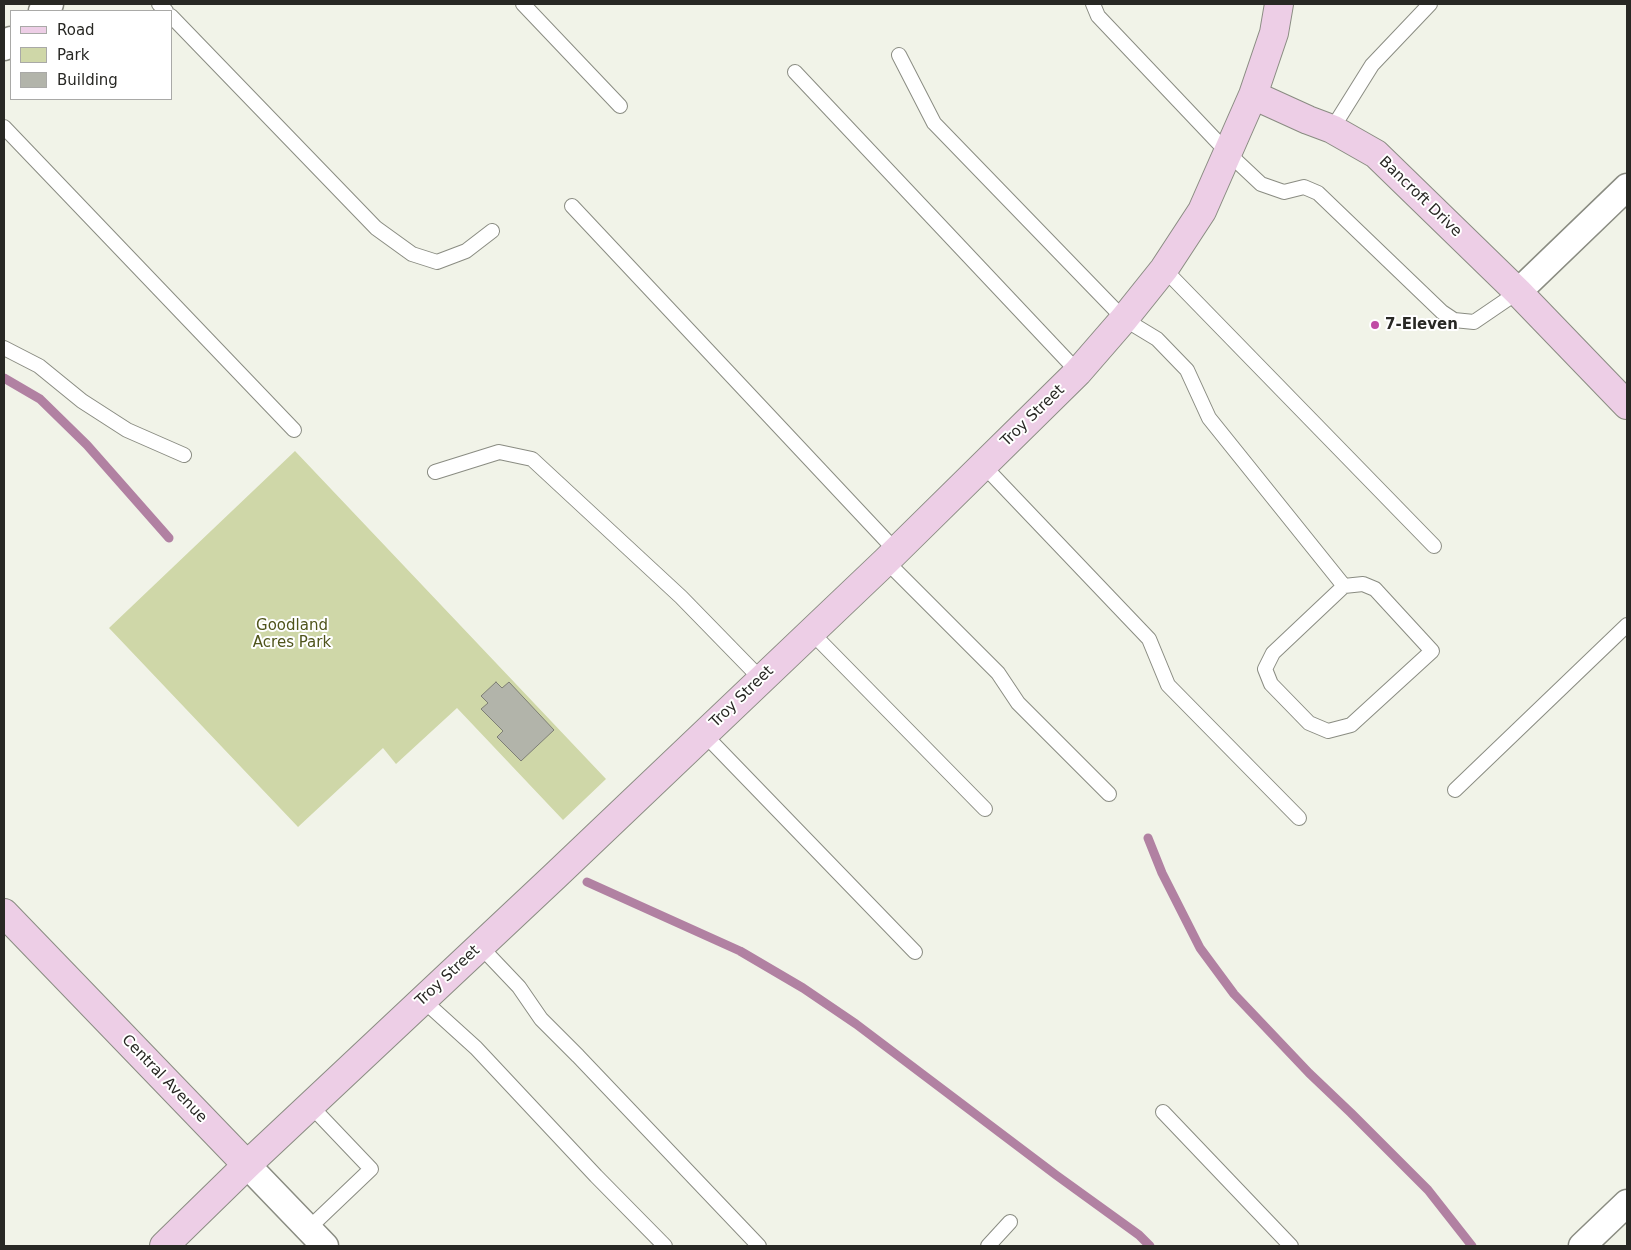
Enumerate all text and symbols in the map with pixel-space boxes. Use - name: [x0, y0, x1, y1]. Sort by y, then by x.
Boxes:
- legend: [10, 10, 172, 100]
- text: Road: [57, 21, 95, 39]
- text: Park: [57, 46, 89, 64]
- text: Building: [57, 71, 118, 89]
- street label: Bancroft Drive: [1375, 153, 1465, 241]
- place label: 7-Eleven: [1385, 316, 1458, 334]
- marker: 7-Eleven: [1369, 319, 1381, 331]
- street label: Troy Street: [998, 381, 1068, 451]
- park label: Goodland Acres Park: [253, 617, 331, 652]
- street label: Troy Street: [707, 662, 777, 732]
- street label: Troy Street: [412, 942, 484, 1010]
- street label: Central Avenue: [118, 1031, 210, 1127]

